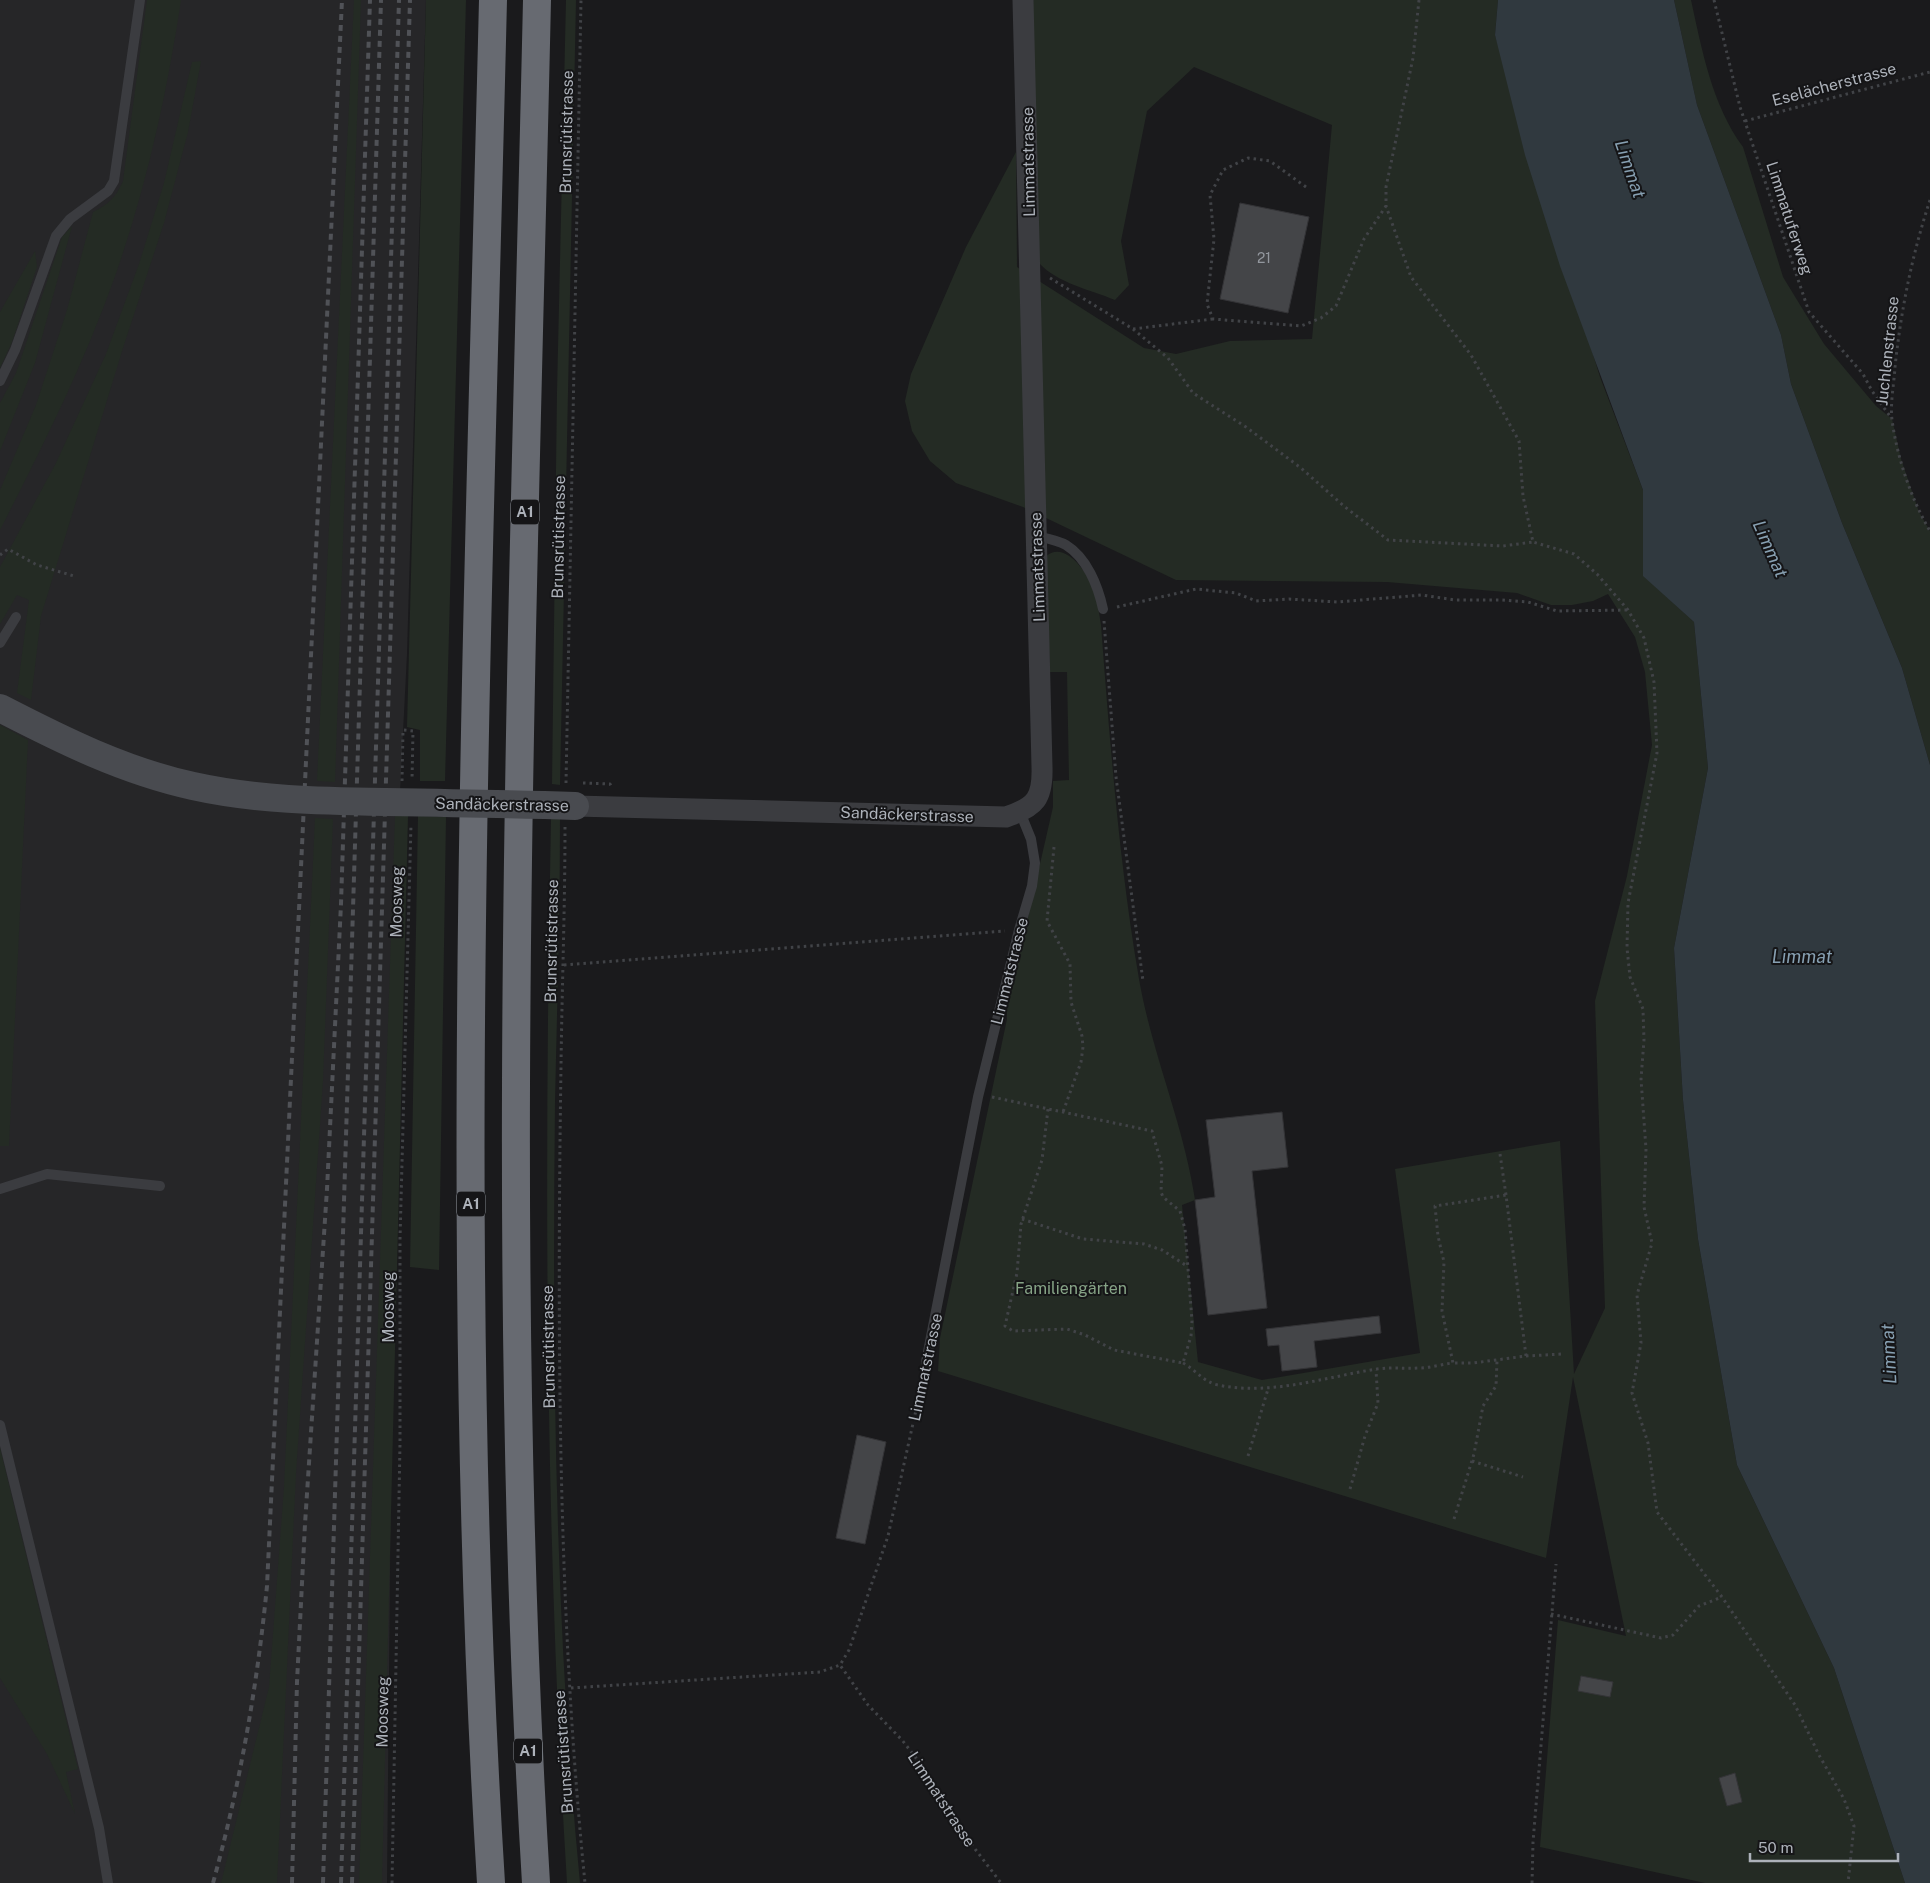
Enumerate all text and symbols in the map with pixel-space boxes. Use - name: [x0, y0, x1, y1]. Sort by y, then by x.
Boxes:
- street label: Eselächerstrasse: [1770, 59, 1898, 110]
- street label: Brunsrütistrasse: [556, 70, 577, 194]
- street label: Limmatstrasse: [1018, 107, 1039, 217]
- water label: Limmat: [1611, 137, 1650, 201]
- street label: Limmatuferweg: [1762, 159, 1817, 277]
- house number: 21: [1257, 250, 1271, 266]
- street label: Juchlenstrasse: [1872, 295, 1903, 407]
- street label: Brunsrütistrasse: [548, 475, 569, 599]
- road number: A1: [511, 500, 539, 524]
- street label: Limmatstrasse: [1026, 512, 1049, 622]
- water label: Limmat: [1749, 517, 1792, 581]
- street label: Sandäckerstrasse: [435, 794, 569, 815]
- street label: Sandäckerstrasse: [840, 803, 974, 826]
- street label: Moosweg: [386, 866, 407, 938]
- street label: Brunsrütistrasse: [541, 879, 562, 1003]
- street label: Limmatstrasse: [987, 916, 1032, 1027]
- water label: Limmat: [1772, 946, 1832, 967]
- road number: A1: [457, 1192, 485, 1216]
- street label: Moosweg: [379, 1271, 398, 1343]
- park label: Familiengärten: [1015, 1279, 1127, 1298]
- street label: Brunsrütistrasse: [538, 1285, 559, 1409]
- street label: Limmatstrasse: [905, 1311, 946, 1423]
- water label: Limmat: [1876, 1323, 1901, 1385]
- street label: Moosweg: [372, 1676, 393, 1748]
- street label: Brunsrütistrasse: [550, 1690, 577, 1814]
- road number: A1: [514, 1738, 542, 1764]
- street label: Limmatstrasse: [904, 1748, 979, 1850]
- scale bar: [1750, 1830, 1898, 1862]
- text: 50 m: [1758, 1839, 1793, 1856]

